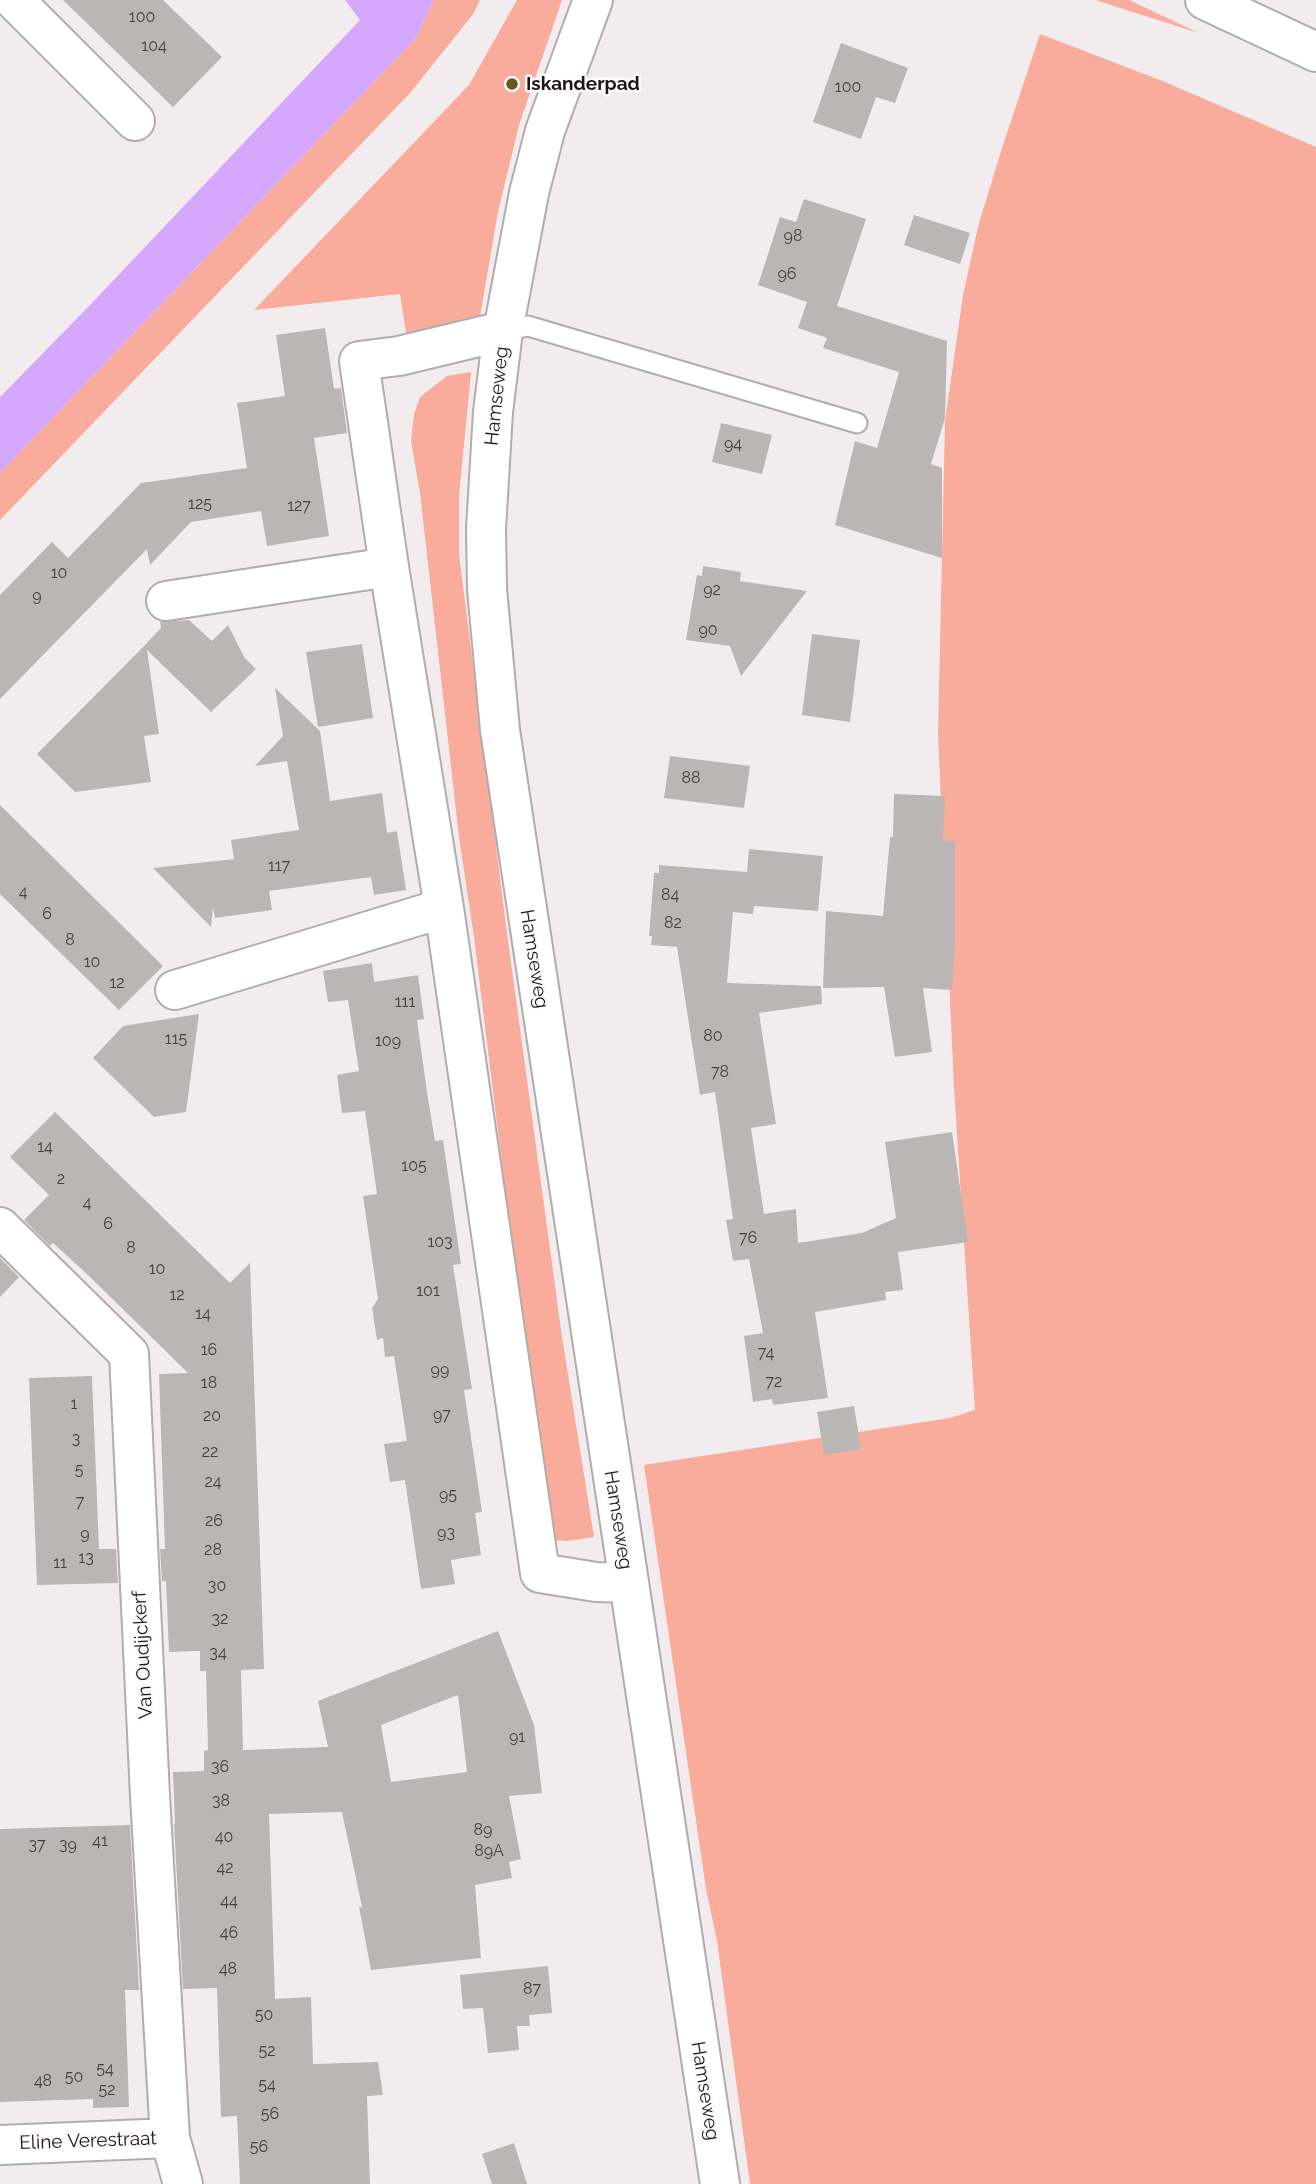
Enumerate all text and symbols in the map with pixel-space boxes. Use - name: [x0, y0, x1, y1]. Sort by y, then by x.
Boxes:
- house number: 100: [129, 7, 155, 27]
- house number: 104: [141, 36, 167, 56]
- place label: Iskanderpad: [526, 73, 640, 95]
- marker: Iskanderpad: [504, 76, 520, 92]
- house number: 100: [835, 77, 861, 97]
- house number: 98: [784, 226, 802, 246]
- house number: 96: [777, 264, 797, 284]
- street label: Hamseweg: [480, 345, 514, 447]
- house number: 94: [724, 434, 742, 454]
- house number: 125: [188, 494, 212, 514]
- house number: 127: [287, 496, 311, 516]
- house number: 10: [51, 563, 67, 583]
- house number: 92: [703, 580, 721, 600]
- house number: 9: [32, 586, 42, 606]
- house number: 90: [698, 620, 718, 640]
- house number: 88: [682, 768, 700, 788]
- house number: 117: [268, 856, 290, 876]
- house number: 4: [19, 882, 27, 902]
- house number: 84: [661, 885, 679, 905]
- house number: 6: [42, 904, 52, 924]
- street label: Hamseweg: [515, 908, 553, 1010]
- house number: 82: [664, 913, 682, 933]
- house number: 8: [65, 930, 75, 950]
- house number: 10: [84, 952, 100, 972]
- house number: 12: [109, 973, 125, 993]
- house number: 111: [395, 992, 415, 1012]
- house number: 80: [703, 1026, 723, 1046]
- house number: 115: [165, 1029, 187, 1049]
- house number: 109: [375, 1031, 401, 1051]
- house number: 78: [711, 1062, 729, 1082]
- house number: 14: [37, 1137, 53, 1157]
- house number: 105: [401, 1156, 427, 1176]
- house number: 2: [57, 1169, 65, 1189]
- house number: 4: [83, 1193, 91, 1213]
- house number: 6: [103, 1214, 113, 1234]
- house number: 76: [739, 1228, 757, 1248]
- house number: 103: [427, 1232, 453, 1252]
- house number: 8: [126, 1238, 136, 1258]
- house number: 10: [149, 1259, 165, 1279]
- house number: 101: [416, 1281, 440, 1301]
- house number: 12: [169, 1285, 185, 1305]
- house number: 14: [195, 1304, 211, 1324]
- house number: 16: [201, 1340, 217, 1360]
- house number: 74: [758, 1343, 774, 1363]
- house number: 99: [431, 1360, 449, 1380]
- house number: 72: [766, 1372, 782, 1392]
- house number: 18: [201, 1373, 217, 1393]
- house number: 1: [71, 1394, 77, 1414]
- house number: 97: [433, 1405, 451, 1425]
- house number: 20: [203, 1406, 221, 1426]
- house number: 3: [72, 1429, 80, 1449]
- house number: 22: [202, 1442, 218, 1462]
- house number: 5: [75, 1460, 83, 1480]
- street label: Hamseweg: [599, 1469, 637, 1571]
- house number: 24: [204, 1472, 222, 1492]
- house number: 95: [439, 1485, 457, 1505]
- house number: 7: [76, 1492, 84, 1512]
- house number: 26: [205, 1511, 223, 1531]
- house number: 93: [437, 1523, 455, 1543]
- house number: 9: [80, 1524, 90, 1544]
- house number: 28: [204, 1540, 222, 1560]
- house number: 13: [78, 1548, 94, 1568]
- house number: 11: [53, 1553, 67, 1573]
- house number: 30: [208, 1576, 226, 1596]
- street label: Van Oudijckerf: [128, 1590, 158, 1720]
- house number: 32: [212, 1609, 228, 1629]
- house number: 34: [209, 1643, 227, 1663]
- house number: 91: [509, 1727, 525, 1747]
- house number: 36: [211, 1757, 229, 1777]
- house number: 38: [212, 1791, 230, 1811]
- house number: 89: [474, 1820, 492, 1840]
- house number: 40: [215, 1827, 233, 1847]
- house number: 41: [92, 1831, 108, 1851]
- house number: 37: [28, 1835, 46, 1855]
- house number: 39: [59, 1835, 77, 1855]
- house number: 89A: [474, 1841, 504, 1861]
- house number: 42: [216, 1858, 234, 1878]
- house number: 44: [220, 1891, 238, 1911]
- house number: 46: [220, 1923, 238, 1943]
- house number: 48: [219, 1959, 237, 1979]
- house number: 87: [523, 1979, 541, 1999]
- house number: 50: [255, 2005, 273, 2025]
- street label: Hamseweg: [686, 2040, 724, 2142]
- house number: 52: [258, 2041, 276, 2061]
- house number: 54: [96, 2059, 114, 2079]
- house number: 50: [65, 2067, 83, 2087]
- house number: 48: [34, 2071, 52, 2091]
- house number: 54: [258, 2075, 276, 2095]
- house number: 52: [98, 2080, 116, 2100]
- house number: 56: [261, 2104, 279, 2124]
- street label: Eline Verestraat: [19, 2127, 157, 2155]
- house number: 56: [250, 2137, 268, 2157]

